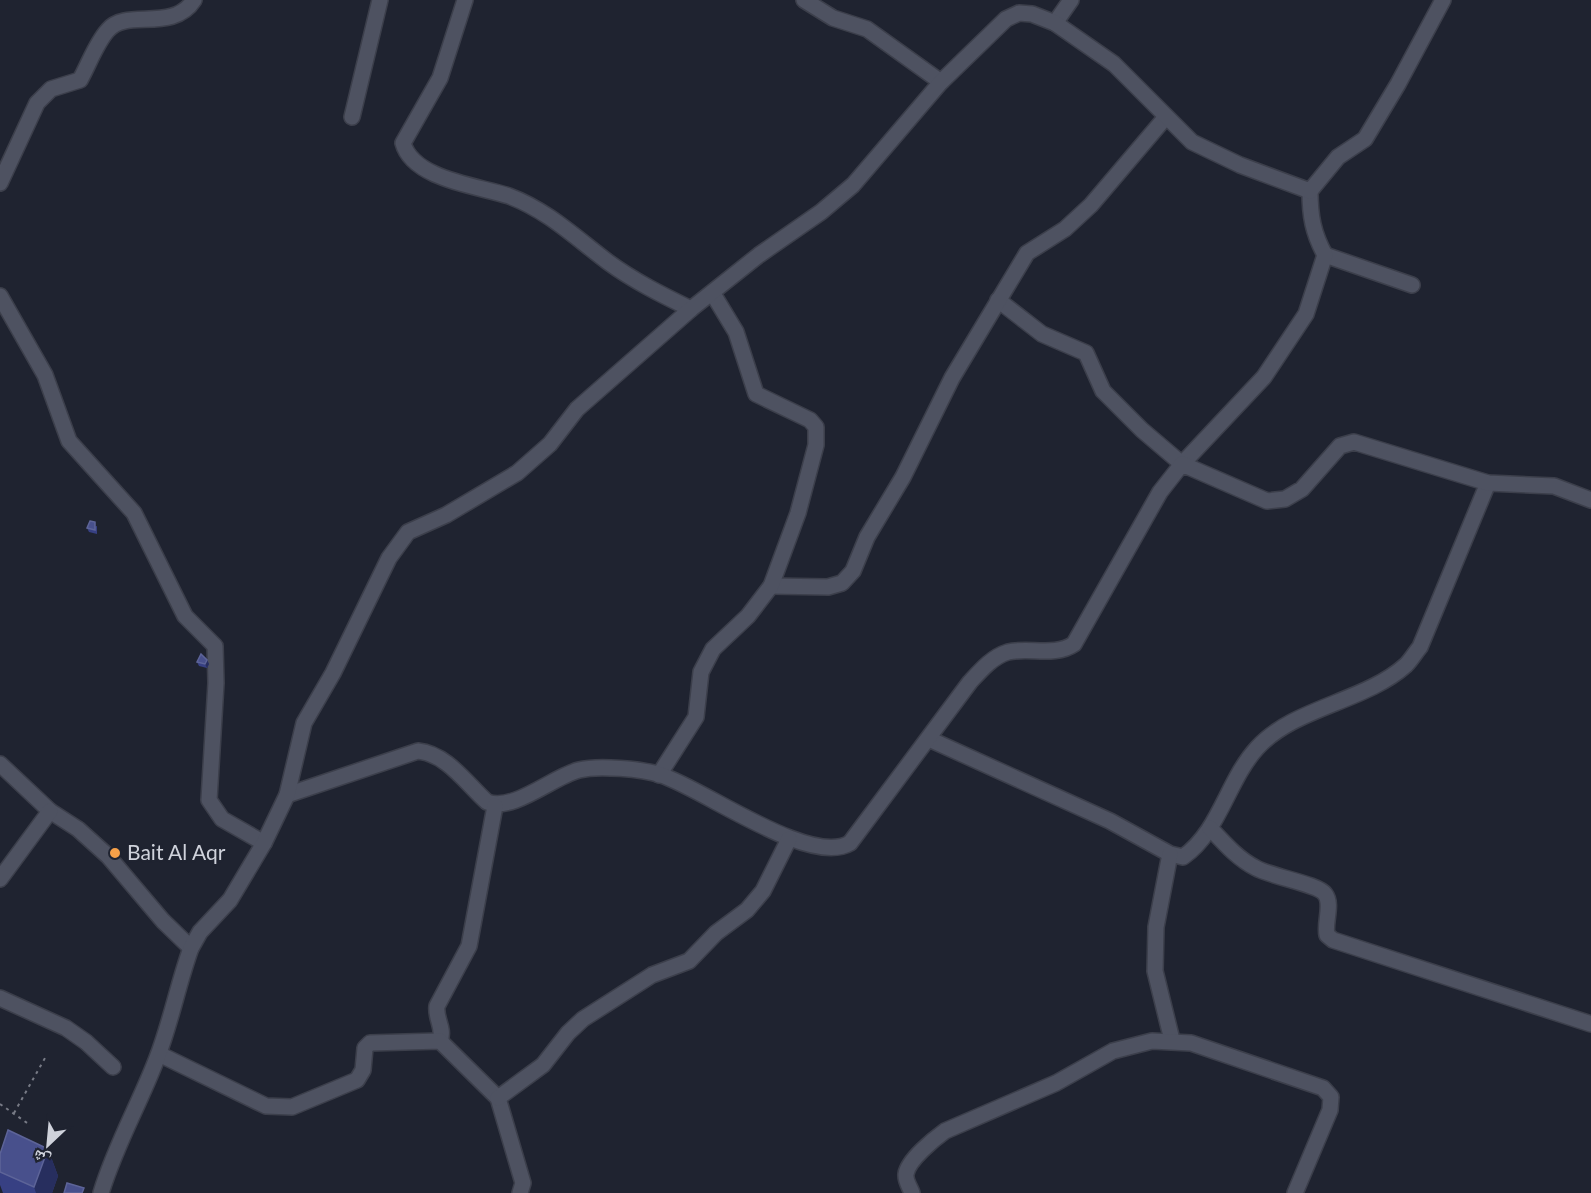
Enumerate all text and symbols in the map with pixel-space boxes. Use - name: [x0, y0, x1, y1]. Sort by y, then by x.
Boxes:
- place label: Bait Al Aqr: [127, 839, 226, 864]
- marker: Bait Al Aqr: [108, 846, 122, 860]
- north arrow: [18, 1115, 78, 1175]
- text: ش: [29, 1146, 53, 1171]

